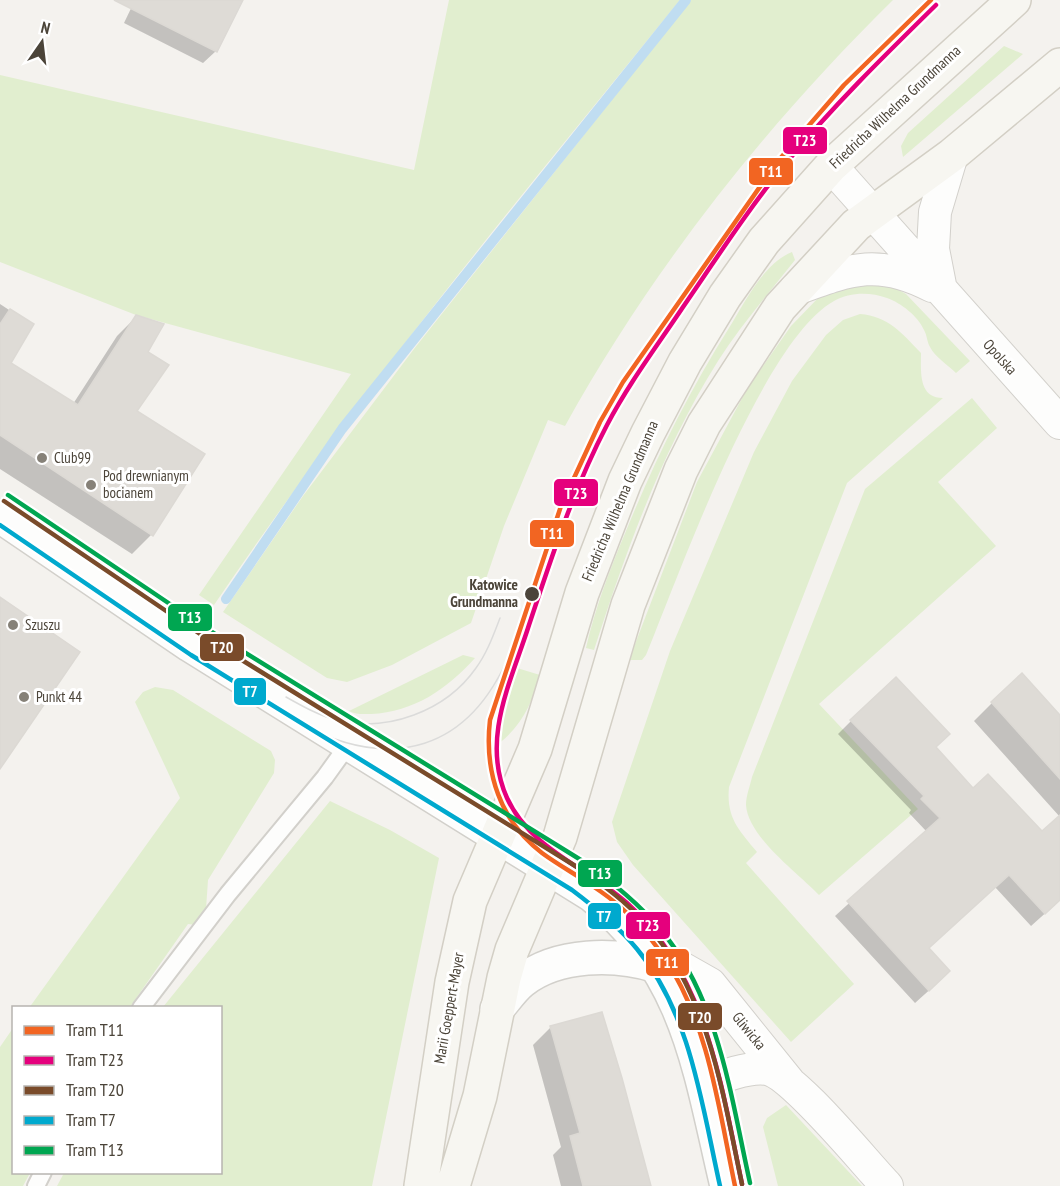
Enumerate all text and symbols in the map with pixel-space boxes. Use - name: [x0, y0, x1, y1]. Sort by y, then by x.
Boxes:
- north arrow: [12, 12, 72, 72]
- text: N: [39, 17, 52, 38]
- street label: Friedricha Wilhelma Grundmanna: [825, 41, 964, 172]
- line badge: T23: [782, 126, 828, 155]
- text: T23: [794, 130, 816, 150]
- line badge: T11: [748, 157, 794, 186]
- text: T11: [760, 161, 782, 181]
- street label: Opolska: [979, 335, 1021, 378]
- street label: Friedricha Wilhelma Grundmanna: [577, 418, 662, 584]
- place label: Club99: [54, 448, 91, 467]
- marker: Club99: [35, 451, 49, 465]
- place label: Pod drewnianym bocianem: [103, 466, 189, 502]
- marker: Pod drewnianym bocianem: [84, 478, 98, 492]
- line badge: T23: [553, 478, 599, 507]
- text: T23: [565, 483, 587, 503]
- line badge: T11: [529, 519, 575, 548]
- text: T11: [541, 523, 563, 543]
- place label: Katowice Grundmanna: [450, 575, 518, 611]
- marker: Katowice Grundmanna: [523, 585, 541, 603]
- line badge: T13: [167, 603, 213, 632]
- text: T13: [179, 607, 201, 627]
- place label: Szuszu: [25, 615, 60, 634]
- marker: Szuszu: [6, 618, 20, 632]
- line badge: T20: [199, 633, 245, 662]
- text: T20: [211, 637, 234, 657]
- line badge: T7: [233, 677, 267, 706]
- text: T7: [242, 681, 258, 701]
- place label: Punkt 44: [36, 687, 82, 706]
- marker: Punkt 44: [17, 690, 31, 704]
- line badge: T13: [577, 859, 623, 888]
- text: T13: [589, 863, 611, 883]
- line badge: T7: [587, 902, 622, 930]
- text: T7: [596, 906, 612, 926]
- line badge: T23: [625, 911, 671, 940]
- text: T23: [637, 915, 659, 935]
- line badge: T11: [645, 948, 690, 977]
- street label: Marii Goeppert-Mayer: [429, 950, 468, 1065]
- text: T11: [656, 952, 678, 972]
- line badge: T20: [677, 1002, 723, 1031]
- legend: [12, 1006, 222, 1174]
- text: T20: [689, 1007, 712, 1027]
- street label: Gliwicka: [728, 1008, 770, 1054]
- text: Tram T11: [66, 1018, 124, 1041]
- text: Tram T23: [66, 1048, 124, 1071]
- text: Tram T20: [66, 1078, 124, 1101]
- text: Tram T7: [66, 1108, 116, 1131]
- text: Tram T13: [66, 1138, 124, 1161]

